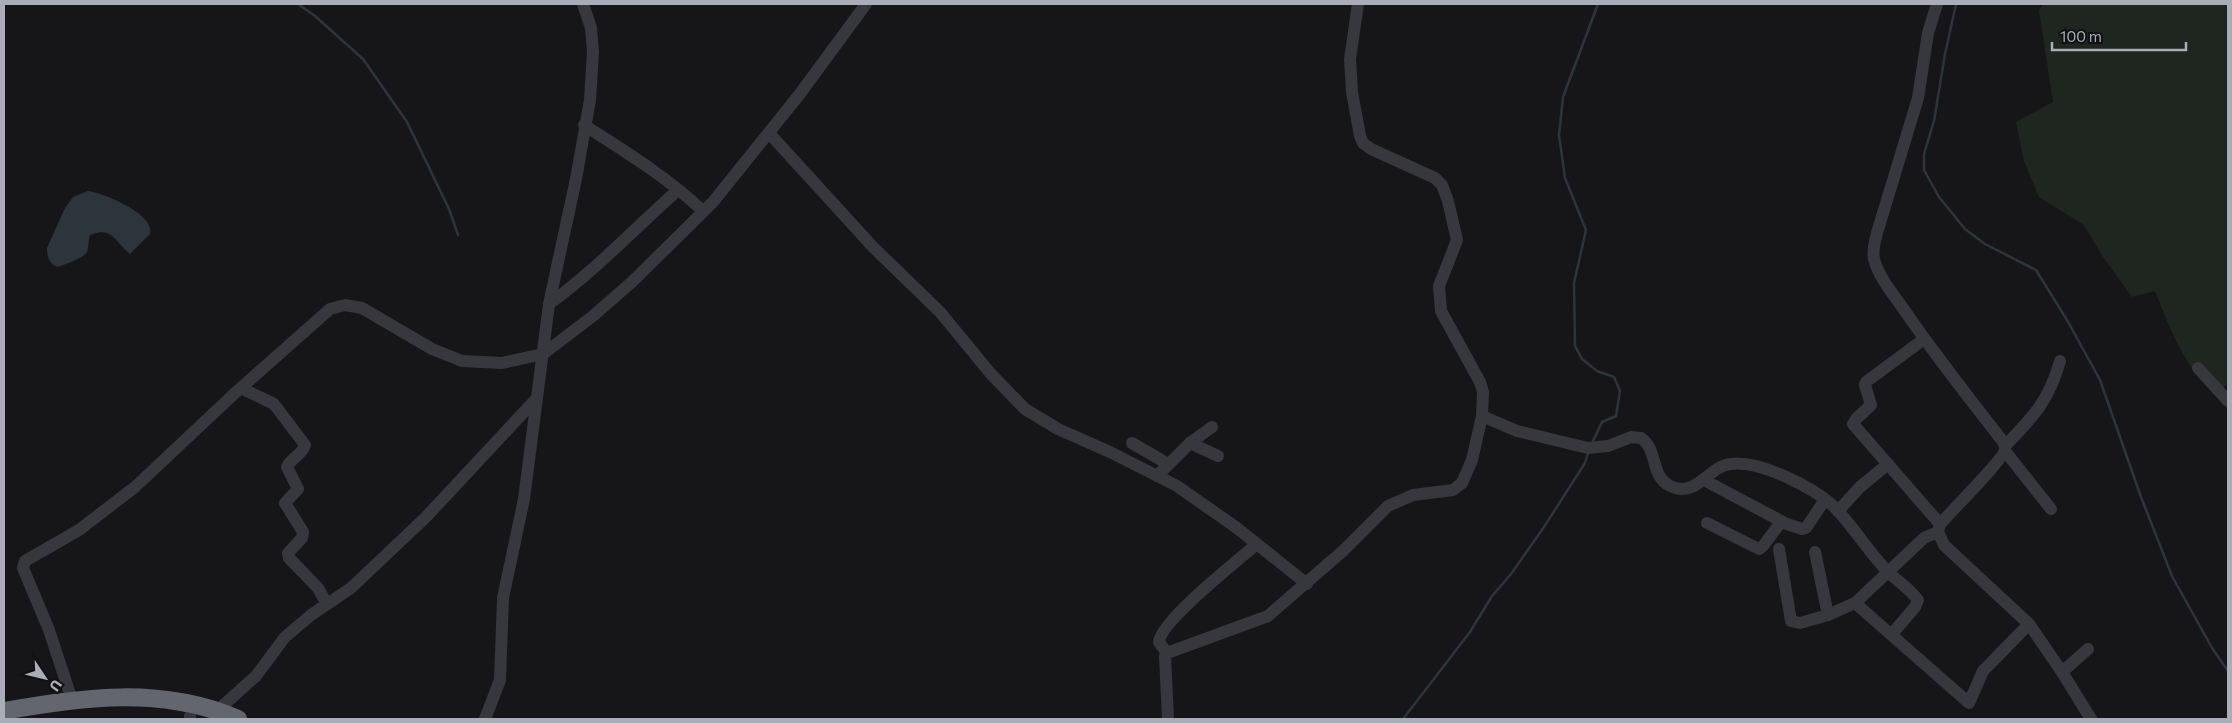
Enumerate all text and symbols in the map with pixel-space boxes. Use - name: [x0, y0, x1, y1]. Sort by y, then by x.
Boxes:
- scale bar: [2052, 20, 2186, 52]
- text: 100 m: [2060, 27, 2102, 45]
- north arrow: [20, 653, 70, 703]
- text: U: [46, 677, 66, 695]

